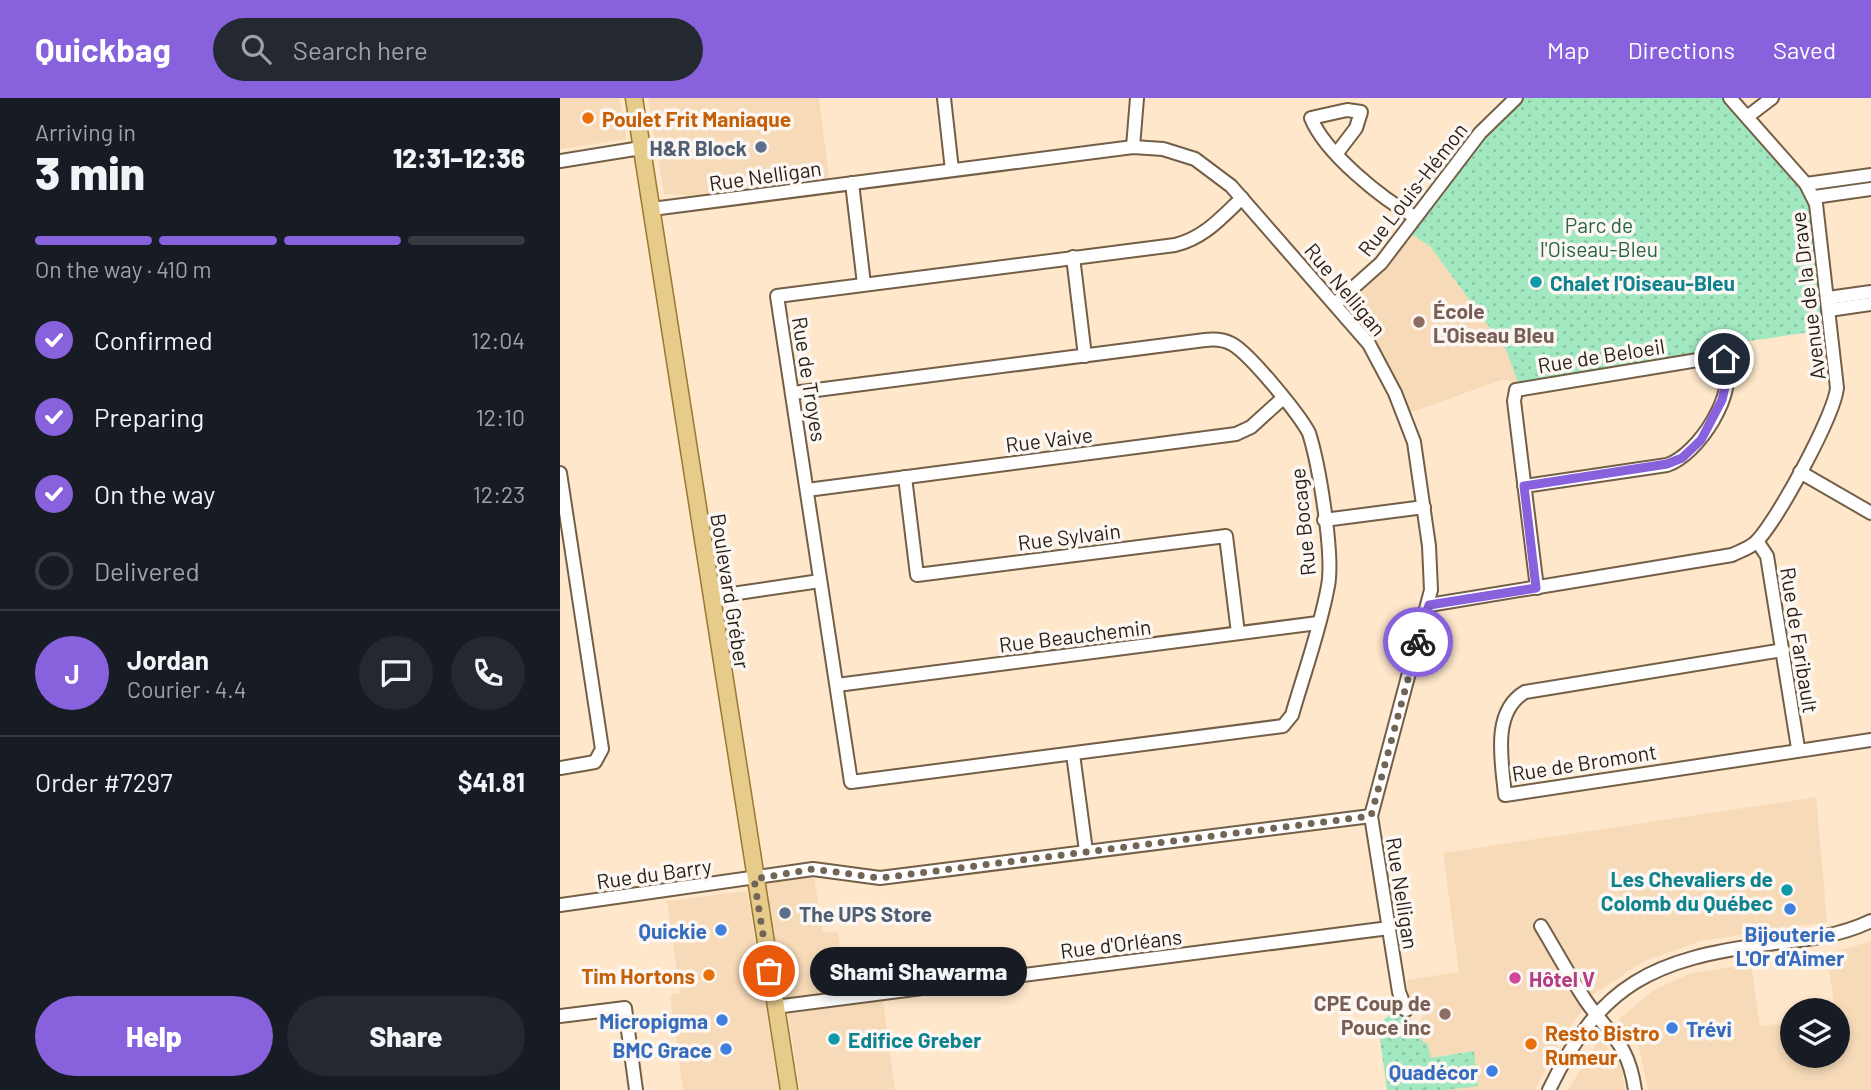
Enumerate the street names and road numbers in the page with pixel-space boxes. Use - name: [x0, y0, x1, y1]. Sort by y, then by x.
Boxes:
- street label: Rue Louis-Hémon: [1352, 117, 1472, 261]
- street label: Rue Nelligan: [707, 155, 823, 195]
- street label: Avenue de la Drave: [1784, 210, 1830, 382]
- street label: Rue Nelligan: [1300, 238, 1392, 340]
- street label: Rue de Troyes: [788, 315, 832, 443]
- street label: Rue de Beloeil: [1536, 333, 1666, 377]
- street label: Rue Vaive: [1004, 421, 1094, 457]
- street label: Rue Bocage: [1284, 467, 1320, 577]
- street label: Boulevard Gréber: [706, 511, 756, 671]
- street label: Rue Sylvain: [1016, 517, 1122, 555]
- street label: Rue de Faribault: [1776, 565, 1824, 715]
- street label: Rue Beauchemin: [998, 613, 1152, 657]
- street label: Rue de Bromont: [1510, 738, 1658, 786]
- street label: Rue Nelligan: [1382, 835, 1424, 951]
- street label: Rue du Barry: [595, 853, 713, 893]
- street label: Rue d'Orléans: [1059, 923, 1183, 963]

